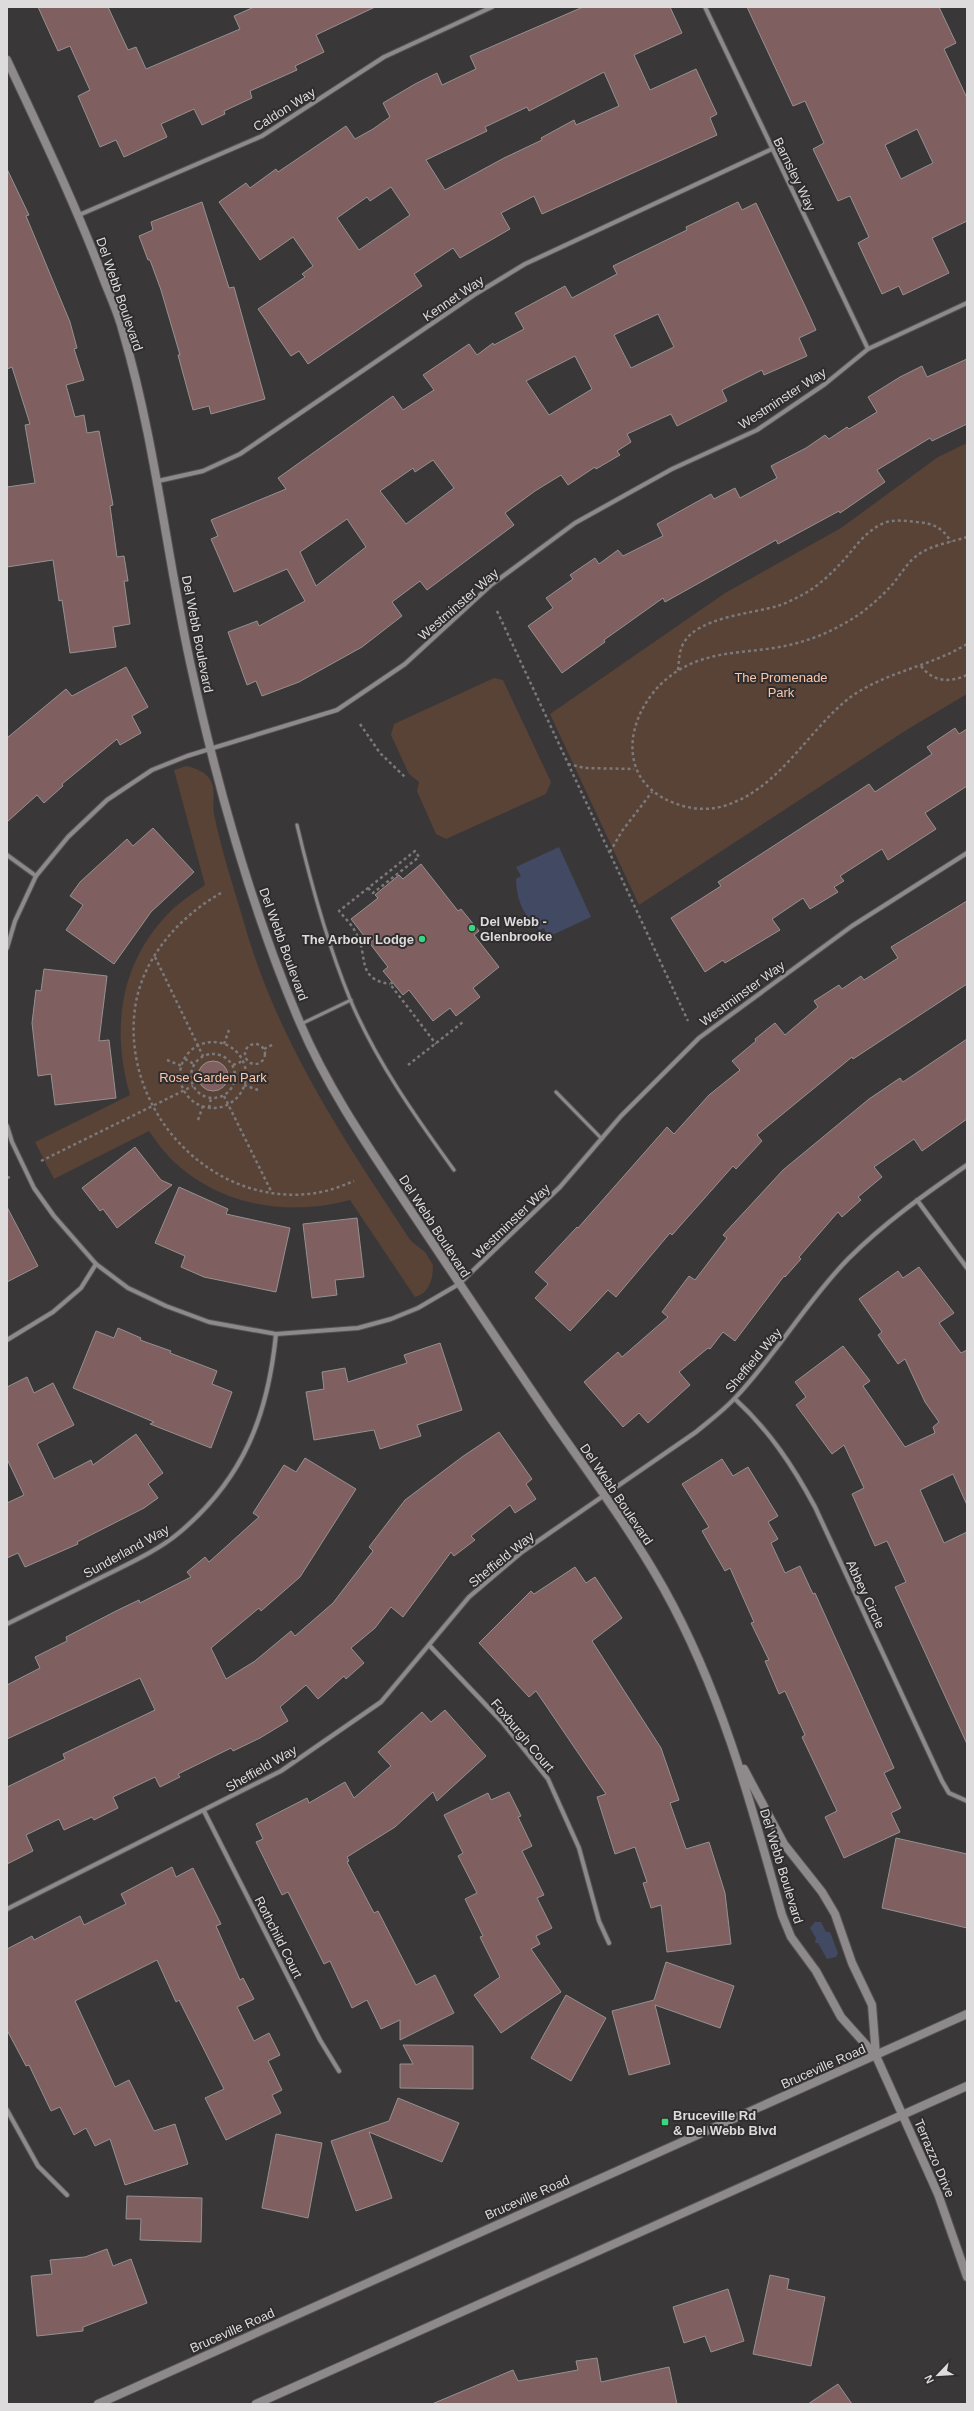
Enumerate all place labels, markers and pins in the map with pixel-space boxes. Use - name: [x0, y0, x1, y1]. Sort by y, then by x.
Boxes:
- place label: Del Webb - Glenbrooke: [480, 914, 552, 944]
- marker: Del Webb - Glenbrooke: [467, 923, 477, 933]
- place label: The Arbour Lodge: [302, 932, 414, 947]
- marker: The Arbour Lodge: [417, 934, 427, 944]
- place label: Bruceville Rd & Del Webb Blvd: [673, 2108, 777, 2138]
- marker: Bruceville Rd & Del Webb Blvd: [660, 2117, 670, 2127]

